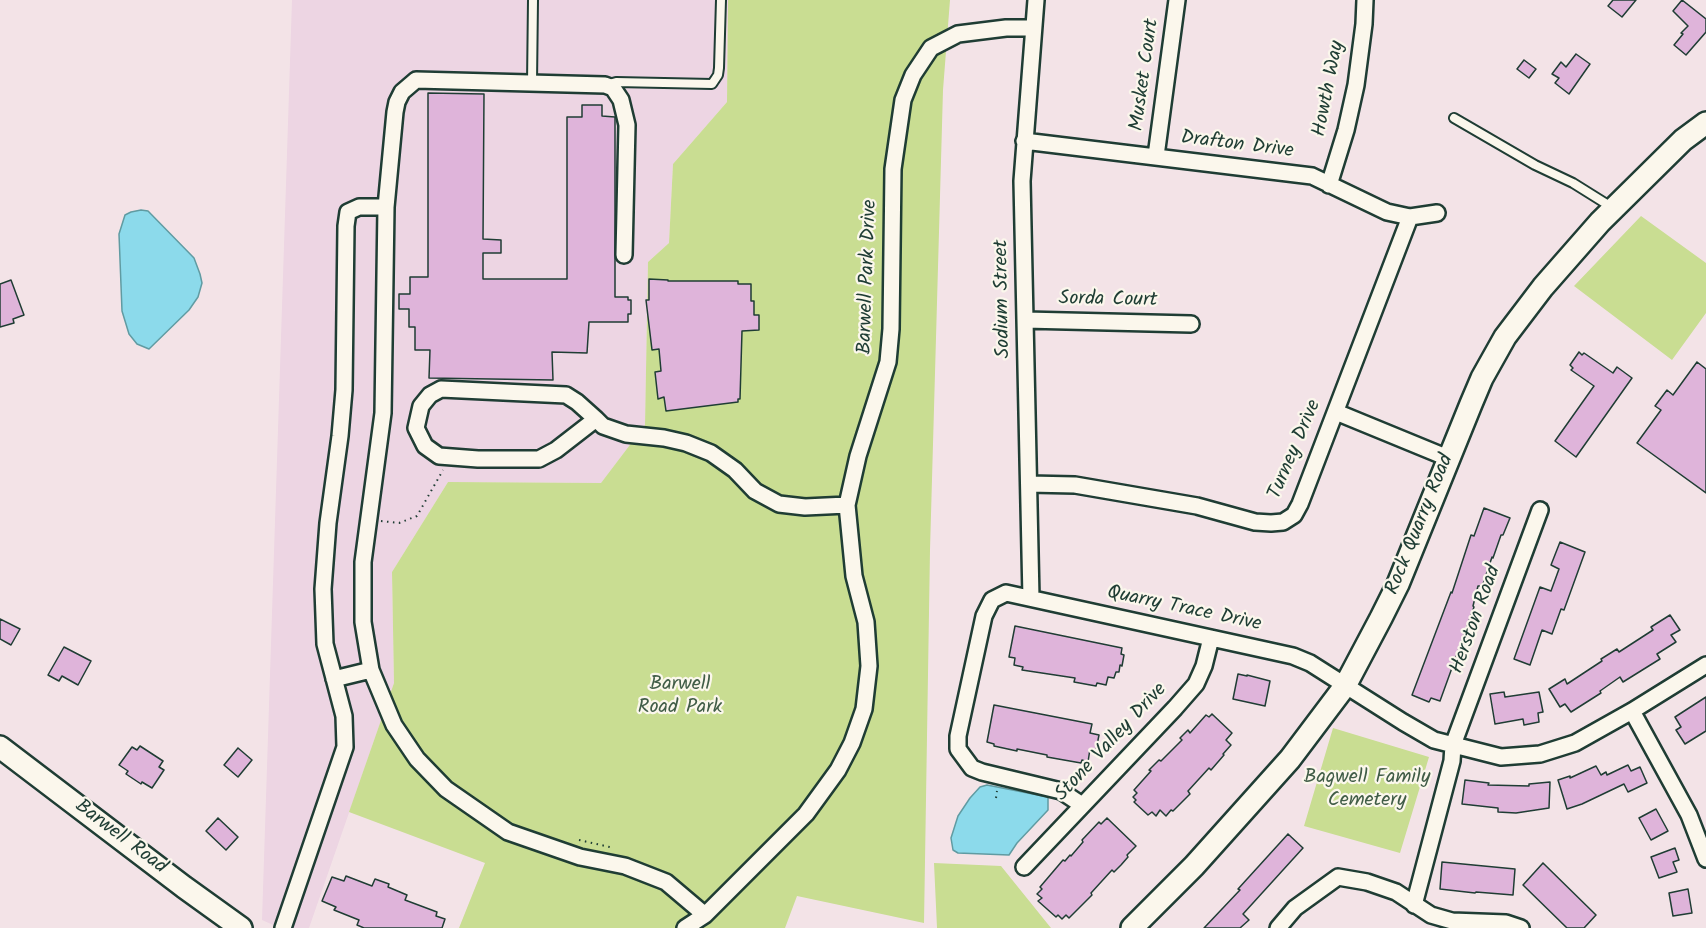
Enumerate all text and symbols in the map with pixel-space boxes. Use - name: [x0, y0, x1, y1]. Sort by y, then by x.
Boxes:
- street label: Musket Court: [1126, 17, 1166, 133]
- street label: Howth Way: [1309, 39, 1351, 139]
- street label: Drafton Drive: [1179, 127, 1295, 165]
- street label: Barwell Park Drive: [854, 199, 884, 355]
- street label: Sodium Street: [991, 239, 1017, 359]
- street label: Sorda Court: [1058, 288, 1158, 314]
- street label: Turney Drive: [1264, 397, 1328, 503]
- street label: Rock Quarry Road: [1382, 451, 1460, 599]
- street label: Herston Road: [1446, 563, 1508, 677]
- street label: Quarry Trace Drive: [1105, 582, 1263, 638]
- park label: Barwell Road Park: [638, 674, 722, 721]
- street label: Stone Valley Drive: [1051, 679, 1173, 807]
- park label: Bagwell Family Cemetery: [1304, 767, 1430, 814]
- street label: Barwell Road: [69, 796, 171, 880]

